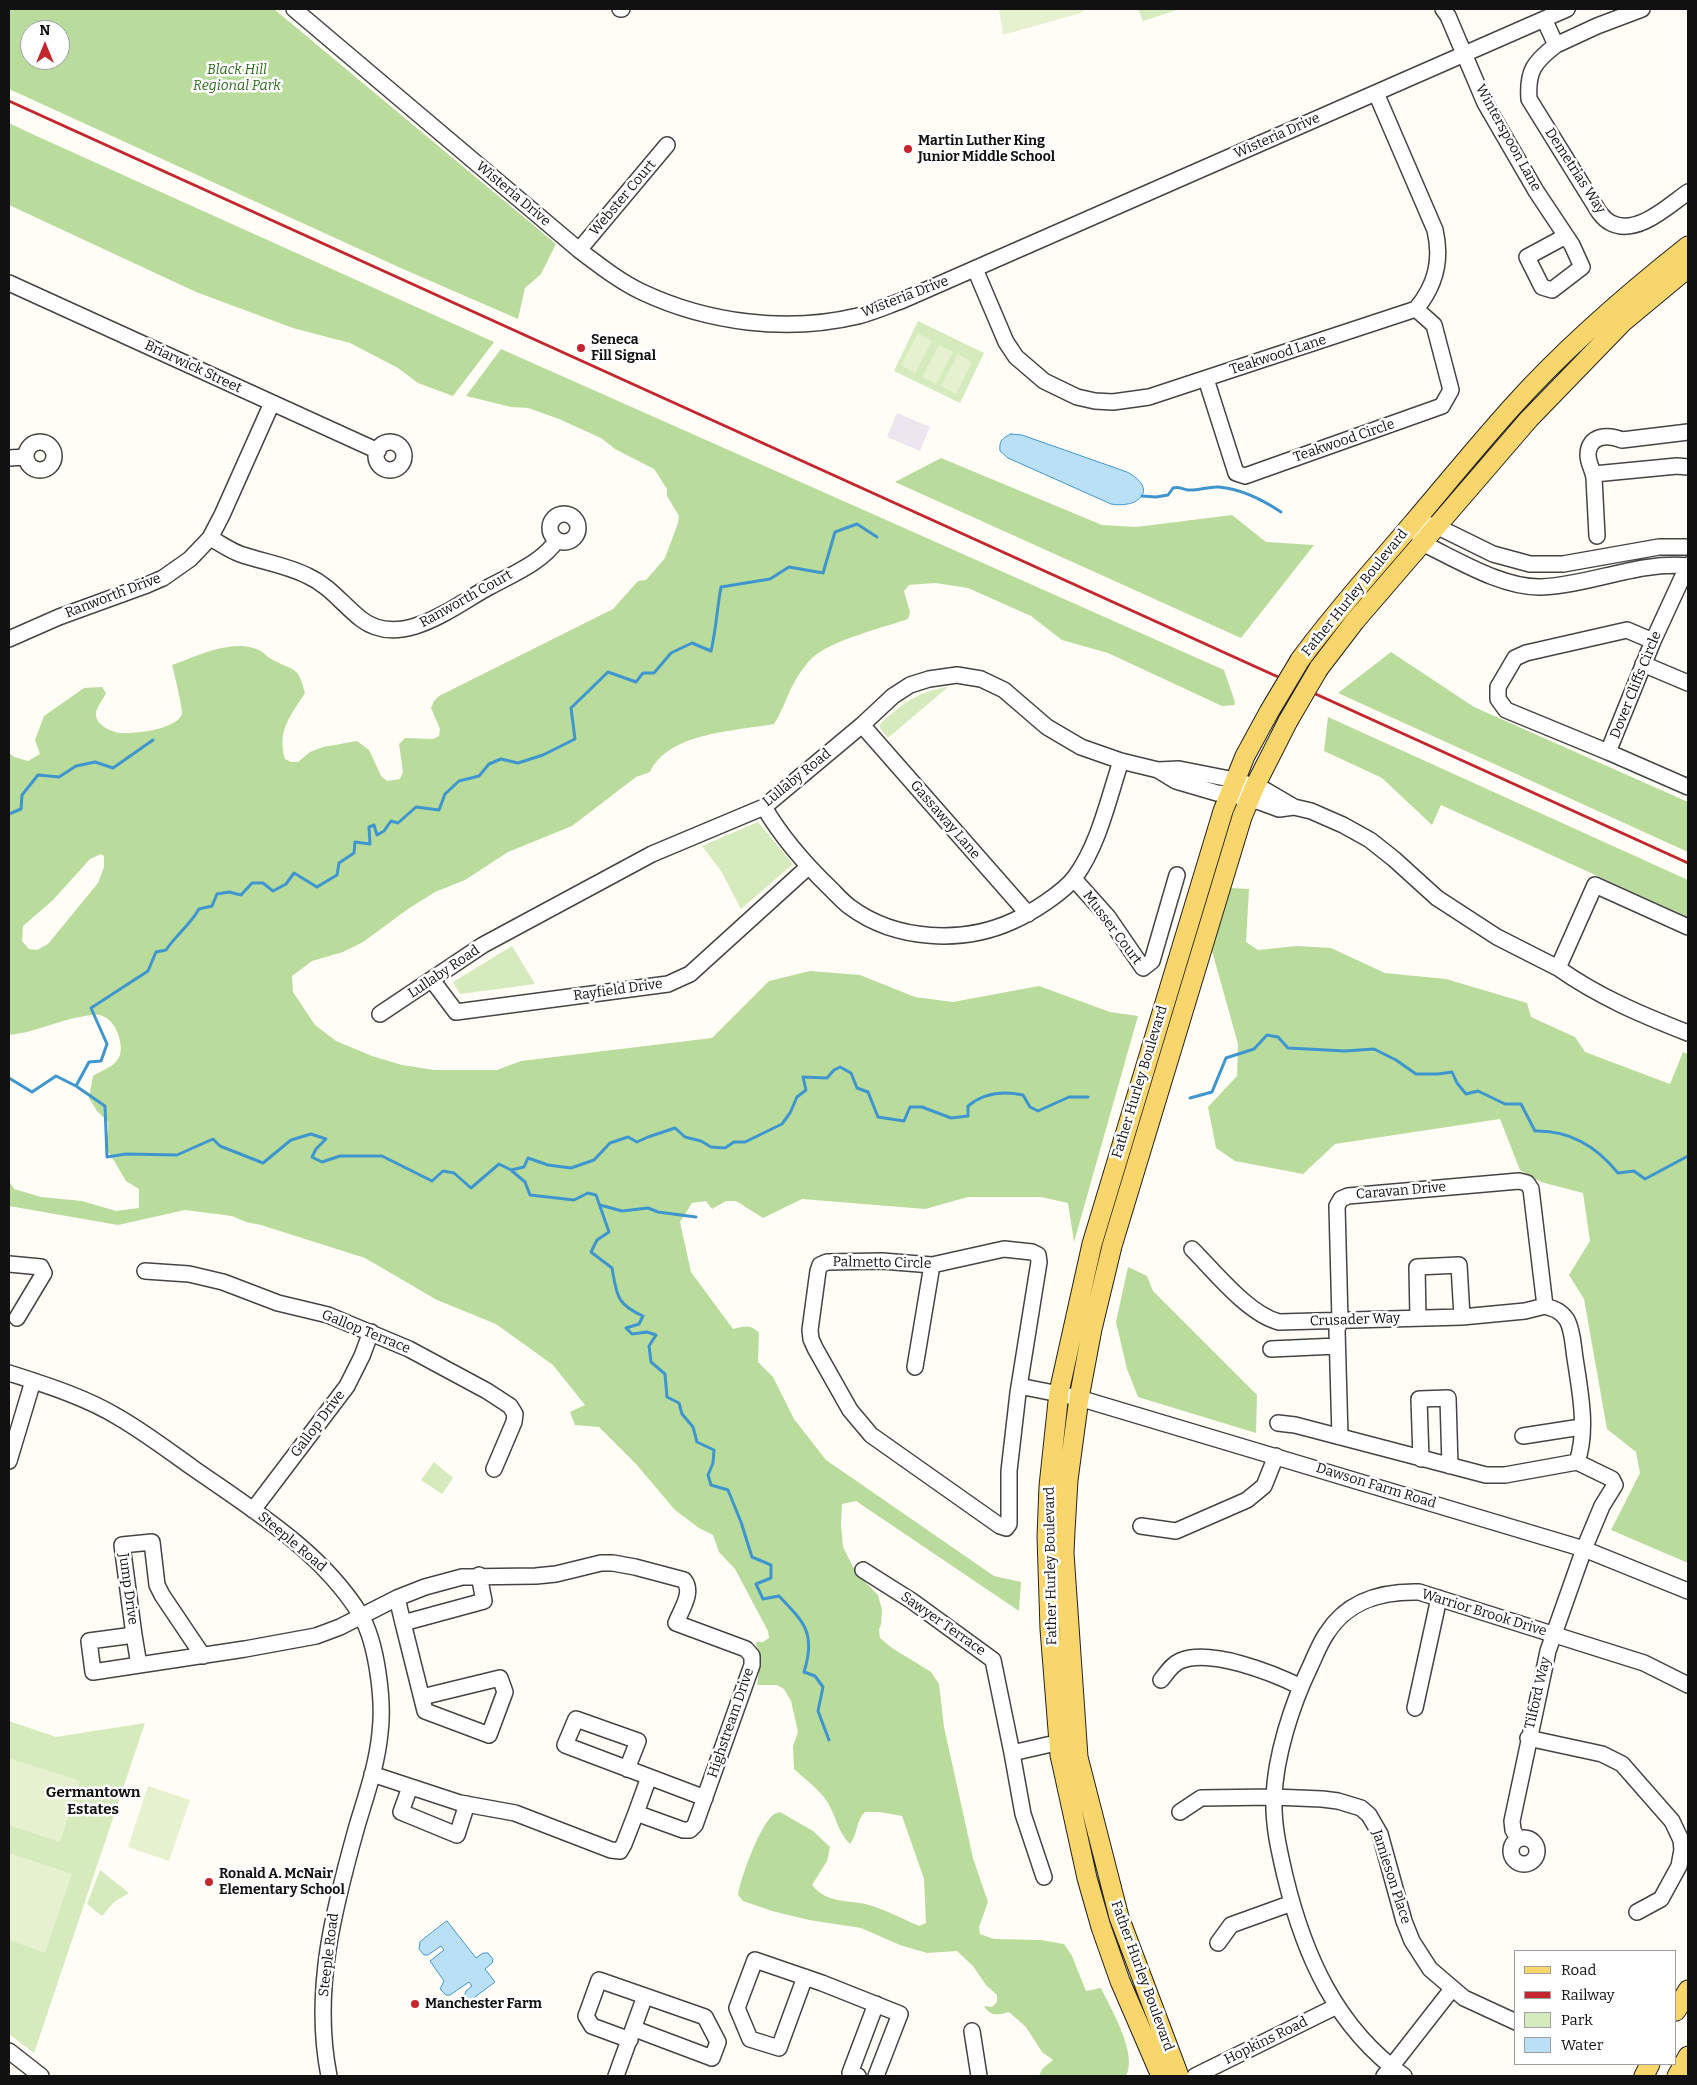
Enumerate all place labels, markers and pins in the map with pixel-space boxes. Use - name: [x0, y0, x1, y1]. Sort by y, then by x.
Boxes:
- place label: Martin Luther King Junior Middle School: [918, 133, 1055, 166]
- marker: Martin Luther King Junior Middle School: [902, 143, 914, 155]
- place label: Seneca Fill Signal: [591, 332, 656, 364]
- marker: Seneca Fill Signal: [575, 342, 587, 354]
- place label: Ronald A. McNair Elementary School: [219, 1866, 345, 1898]
- marker: Ronald A. McNair Elementary School: [203, 1876, 215, 1888]
- place label: Manchester Farm: [425, 1996, 542, 2012]
- marker: Manchester Farm: [409, 1998, 421, 2010]

